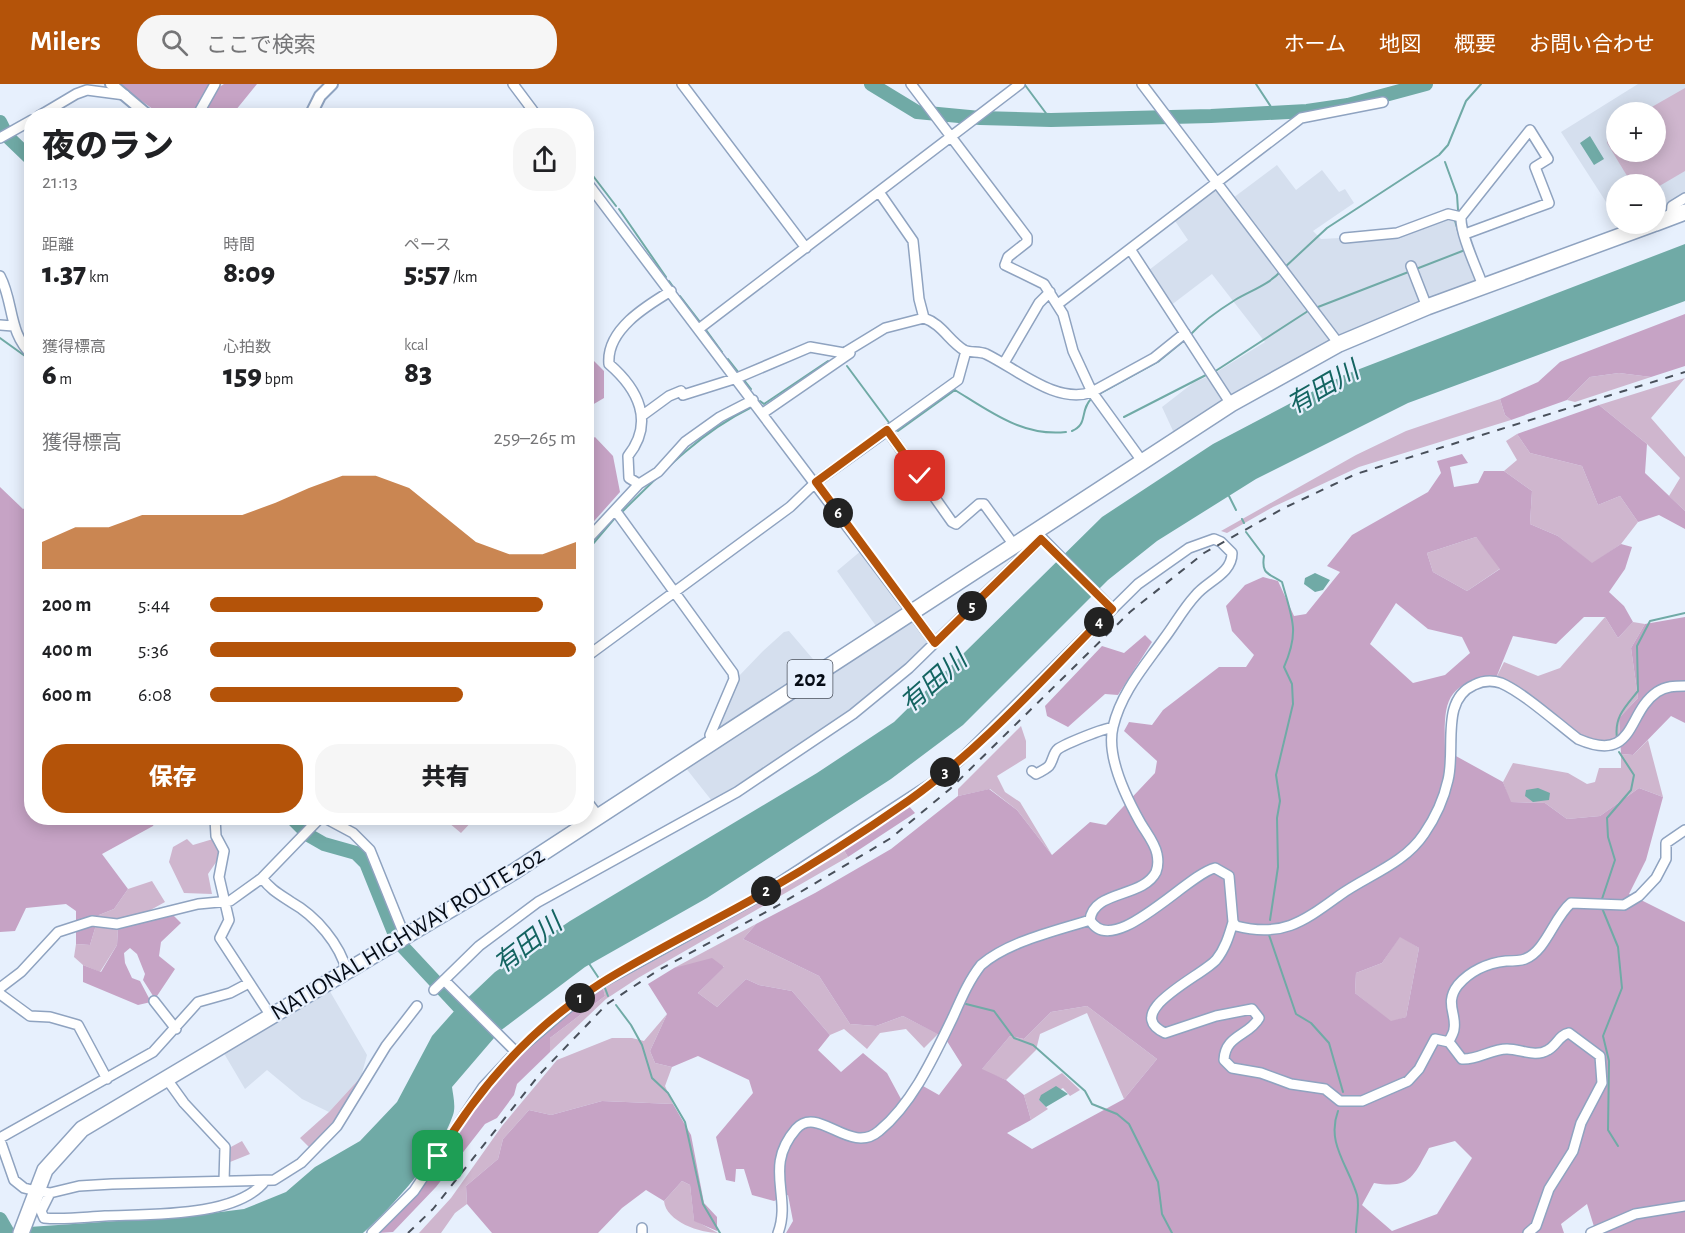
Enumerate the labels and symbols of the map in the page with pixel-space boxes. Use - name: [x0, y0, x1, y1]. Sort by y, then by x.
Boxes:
- water label: 有田川: [1282, 355, 1366, 419]
- pin: [894, 450, 945, 501]
- pin: 6: [823, 498, 853, 528]
- pin: 5: [957, 591, 987, 621]
- pin: 4: [1084, 607, 1114, 637]
- water label: 有田川: [895, 644, 974, 717]
- road number: 202: [788, 660, 832, 698]
- pin: 3: [930, 757, 960, 787]
- street label: NATIONAL HIGHWAY ROUTE 202: [267, 843, 549, 1025]
- pin: 2: [751, 876, 781, 906]
- water label: 有田川: [489, 907, 569, 978]
- pin: 1: [565, 983, 595, 1013]
- pin: [412, 1130, 463, 1181]

